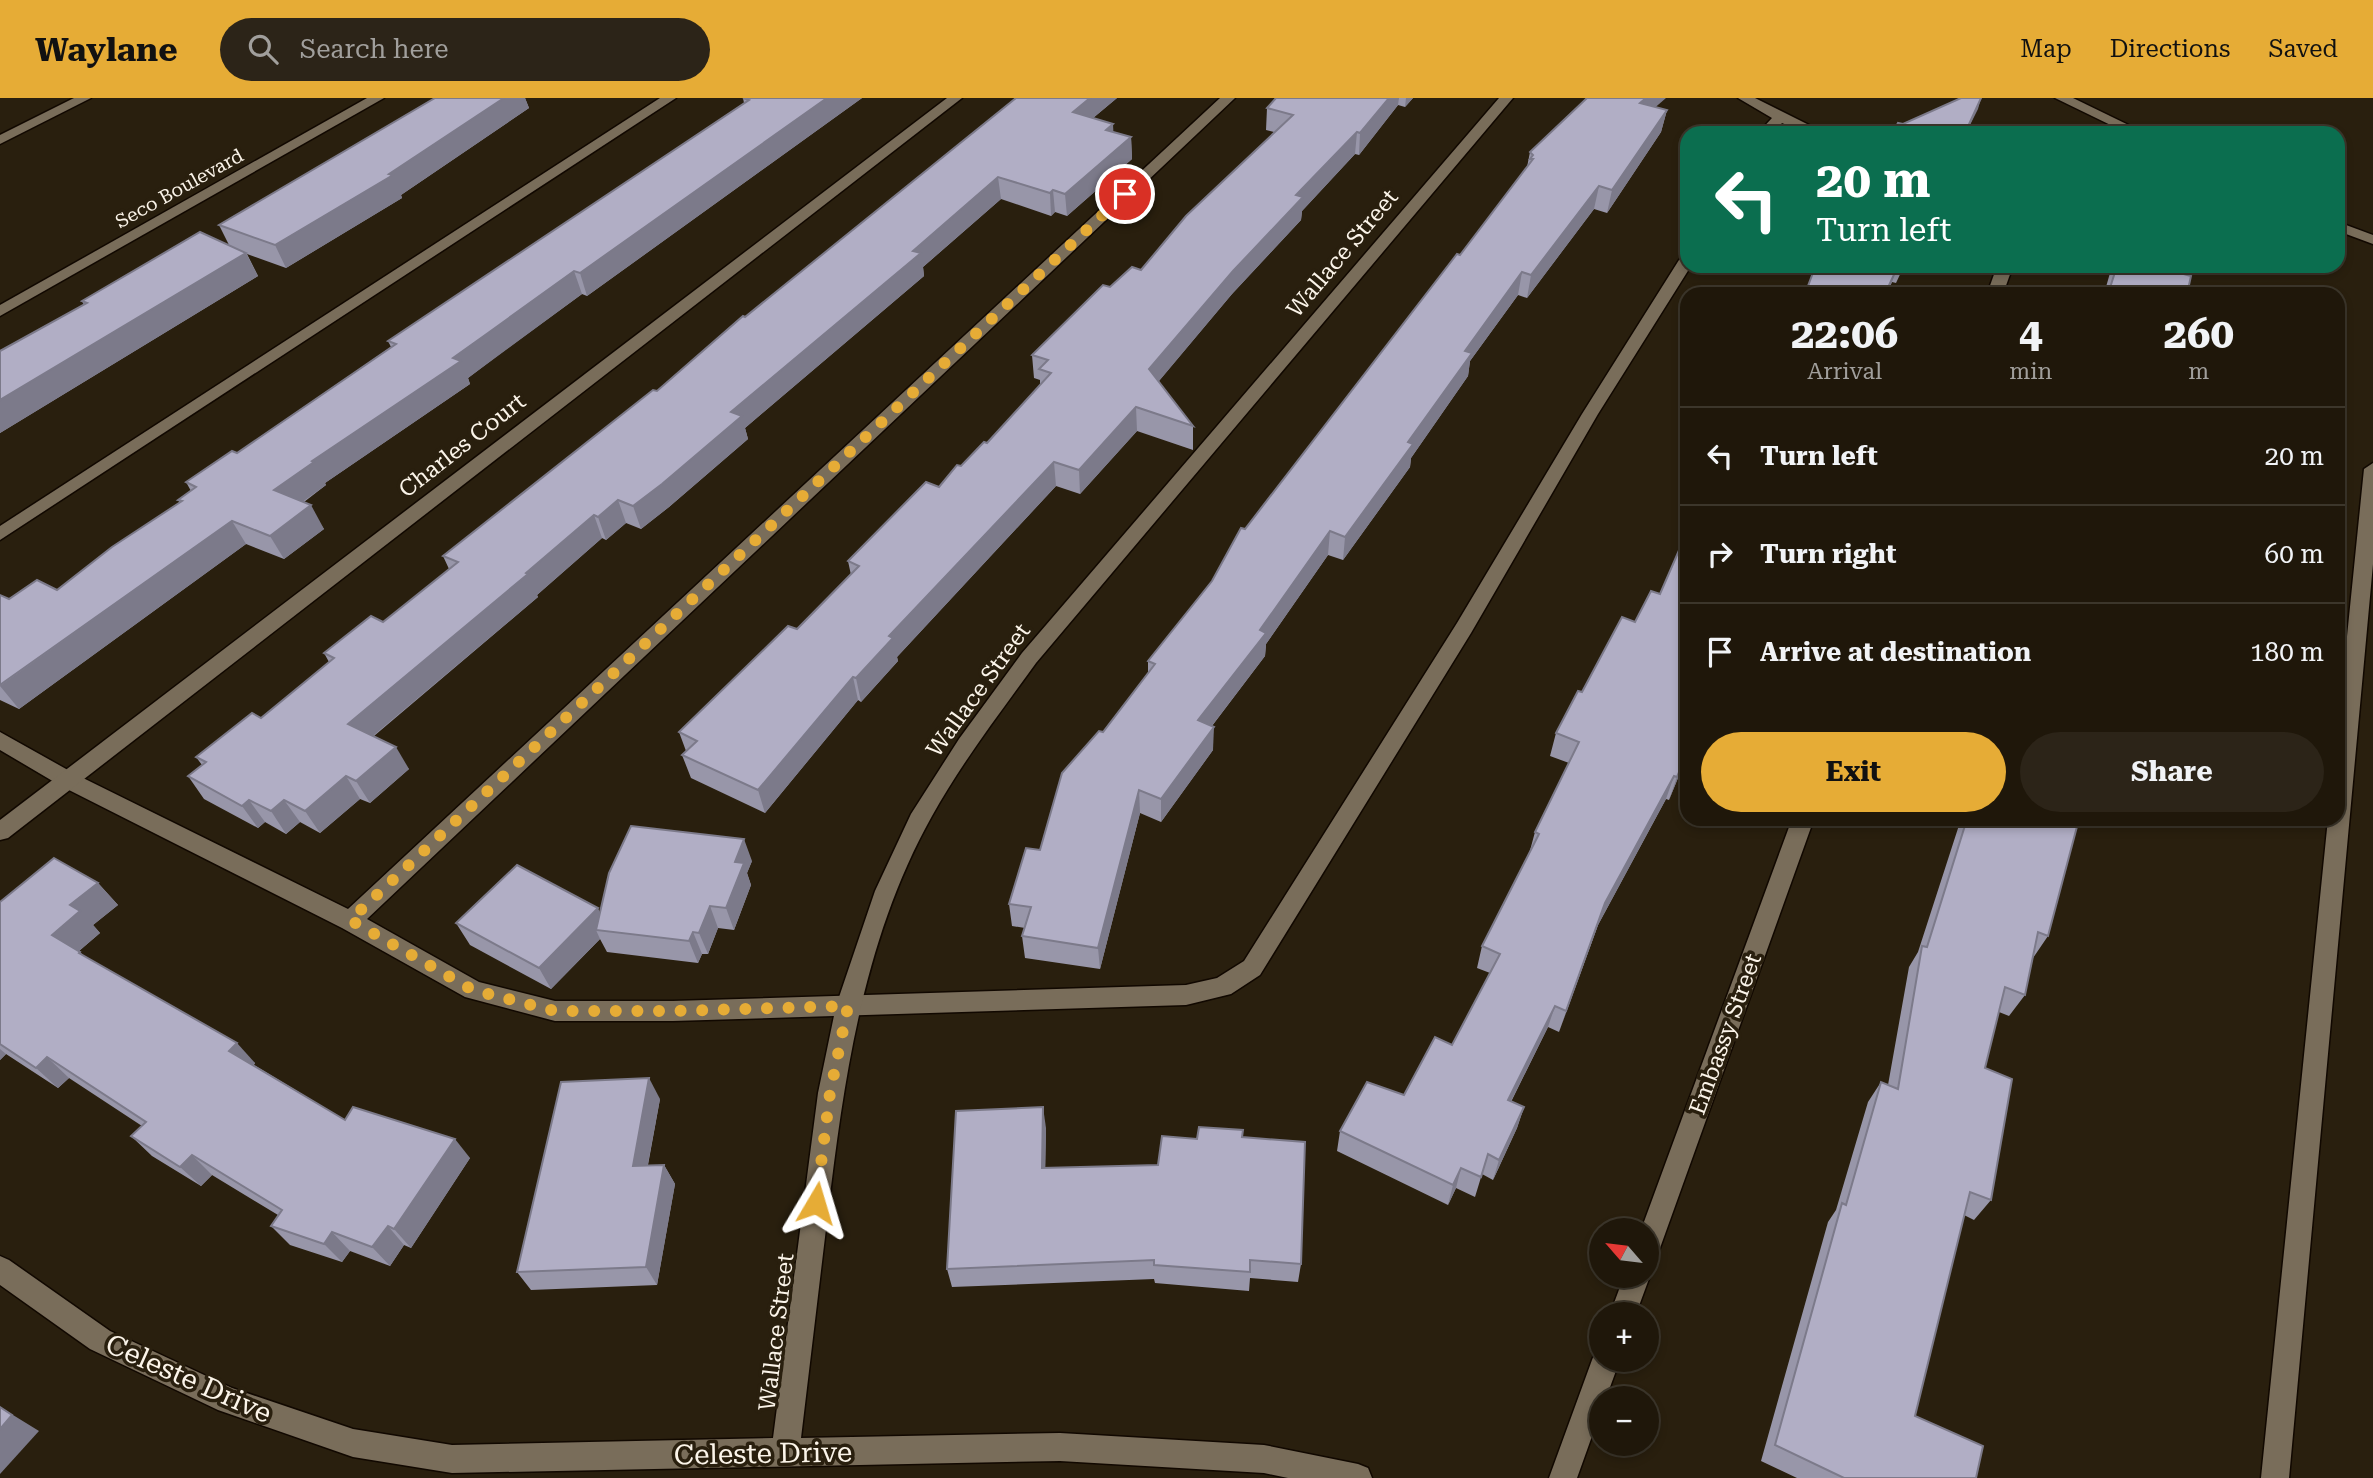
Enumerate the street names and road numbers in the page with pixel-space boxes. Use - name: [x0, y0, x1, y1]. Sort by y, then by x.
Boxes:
- street label: Seco Boulevard: [111, 144, 247, 233]
- street label: Wallace Street: [1281, 184, 1404, 323]
- street label: Charles Court: [394, 387, 531, 503]
- street label: Wallace Street: [921, 618, 1036, 762]
- street label: Embassy Street: [1684, 950, 1767, 1118]
- street label: Wallace Street: [753, 1251, 800, 1412]
- street label: Celeste Drive: [101, 1327, 277, 1430]
- street label: Celeste Drive: [674, 1435, 852, 1472]

